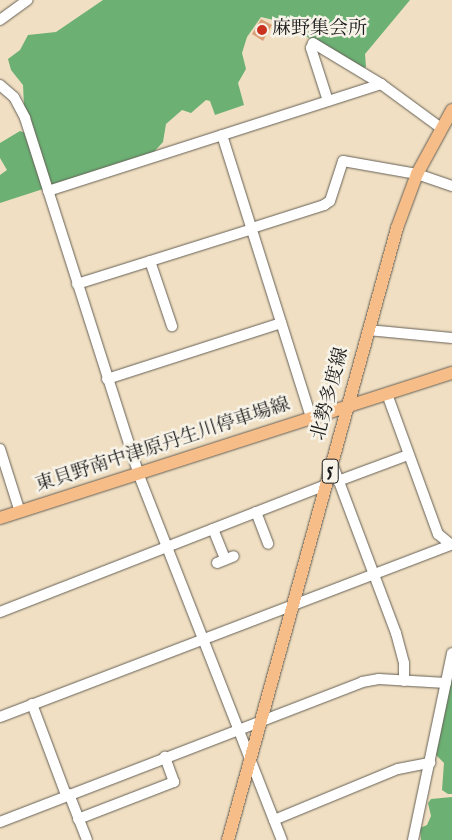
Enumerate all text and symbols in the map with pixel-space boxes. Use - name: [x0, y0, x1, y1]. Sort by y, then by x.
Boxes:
- place label: 麻野集会所: [272, 19, 367, 41]
- marker: 麻野集会所: [256, 24, 268, 36]
- street label: 北勢多度線: [308, 345, 354, 443]
- street label: 東貝野南中津原丹生川停車場線: [33, 394, 293, 498]
- road number: 5: [321, 456, 339, 486]

